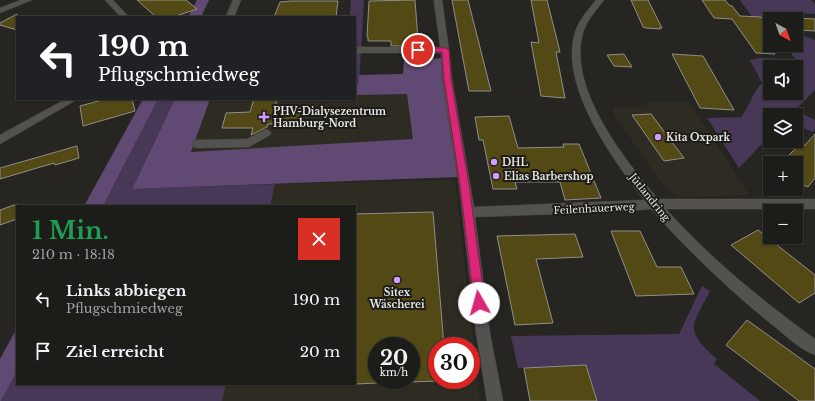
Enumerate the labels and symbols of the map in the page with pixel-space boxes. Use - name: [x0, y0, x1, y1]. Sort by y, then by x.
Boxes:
- north arrow: [763, 12, 803, 52]
- pin: [401, 33, 435, 67]
- place label: PHV-Dialysezentrum Hamburg-Nord: [273, 105, 386, 130]
- marker: PHV-Dialysezentrum Hamburg-Nord: [258, 111, 270, 123]
- place label: Kita Oxpark: [666, 131, 731, 144]
- marker: Kita Oxpark: [653, 132, 663, 142]
- place label: DHL: [502, 156, 529, 169]
- marker: DHL: [489, 157, 499, 167]
- street label: Jütlandring: [625, 169, 673, 225]
- place label: Elias Barbershop: [504, 170, 594, 183]
- marker: Elias Barbershop: [491, 171, 501, 181]
- street label: Feilenhauerweg: [553, 200, 636, 217]
- marker: Sitex Wäscherei: [392, 275, 402, 285]
- position arrow: [458, 282, 500, 324]
- place label: Sitex Wäscherei: [368, 286, 425, 311]
- speed limit sign: 30: [428, 337, 480, 389]

